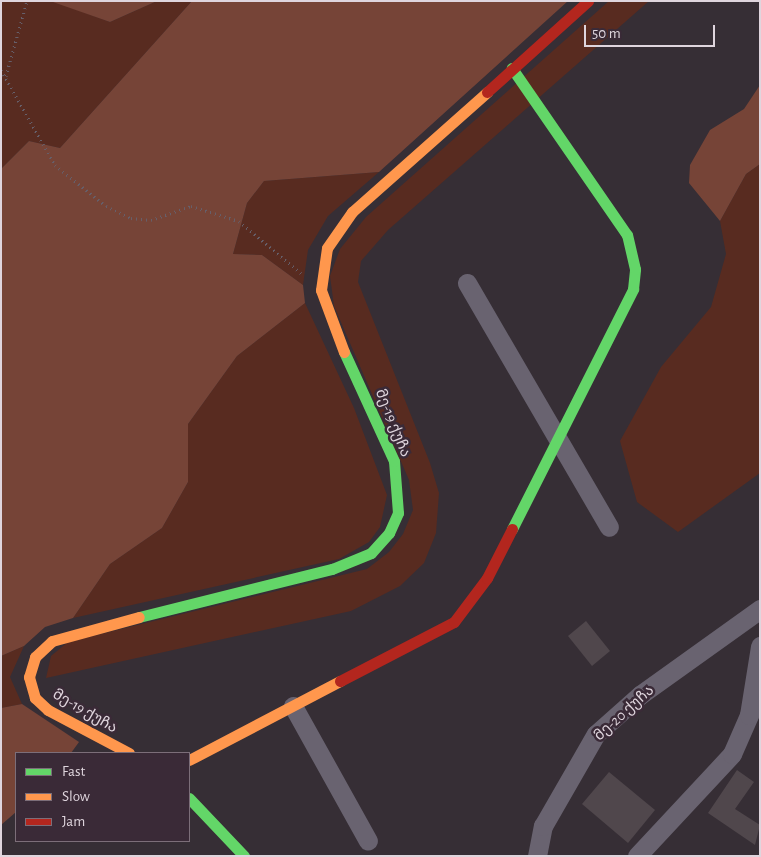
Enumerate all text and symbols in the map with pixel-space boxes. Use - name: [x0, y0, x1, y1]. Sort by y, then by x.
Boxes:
- scale bar: [586, 15, 717, 47]
- text: 50 m: [592, 26, 621, 41]
- street label: მე-19 ქუჩა: [371, 386, 415, 460]
- street label: მე-20 ქუჩა: [590, 681, 658, 745]
- street label: მე-19 ქუჩა: [49, 685, 121, 737]
- legend: [15, 752, 190, 842]
- text: Fast: [62, 764, 85, 779]
- text: Slow: [62, 789, 90, 804]
- text: Jam: [62, 814, 85, 829]

